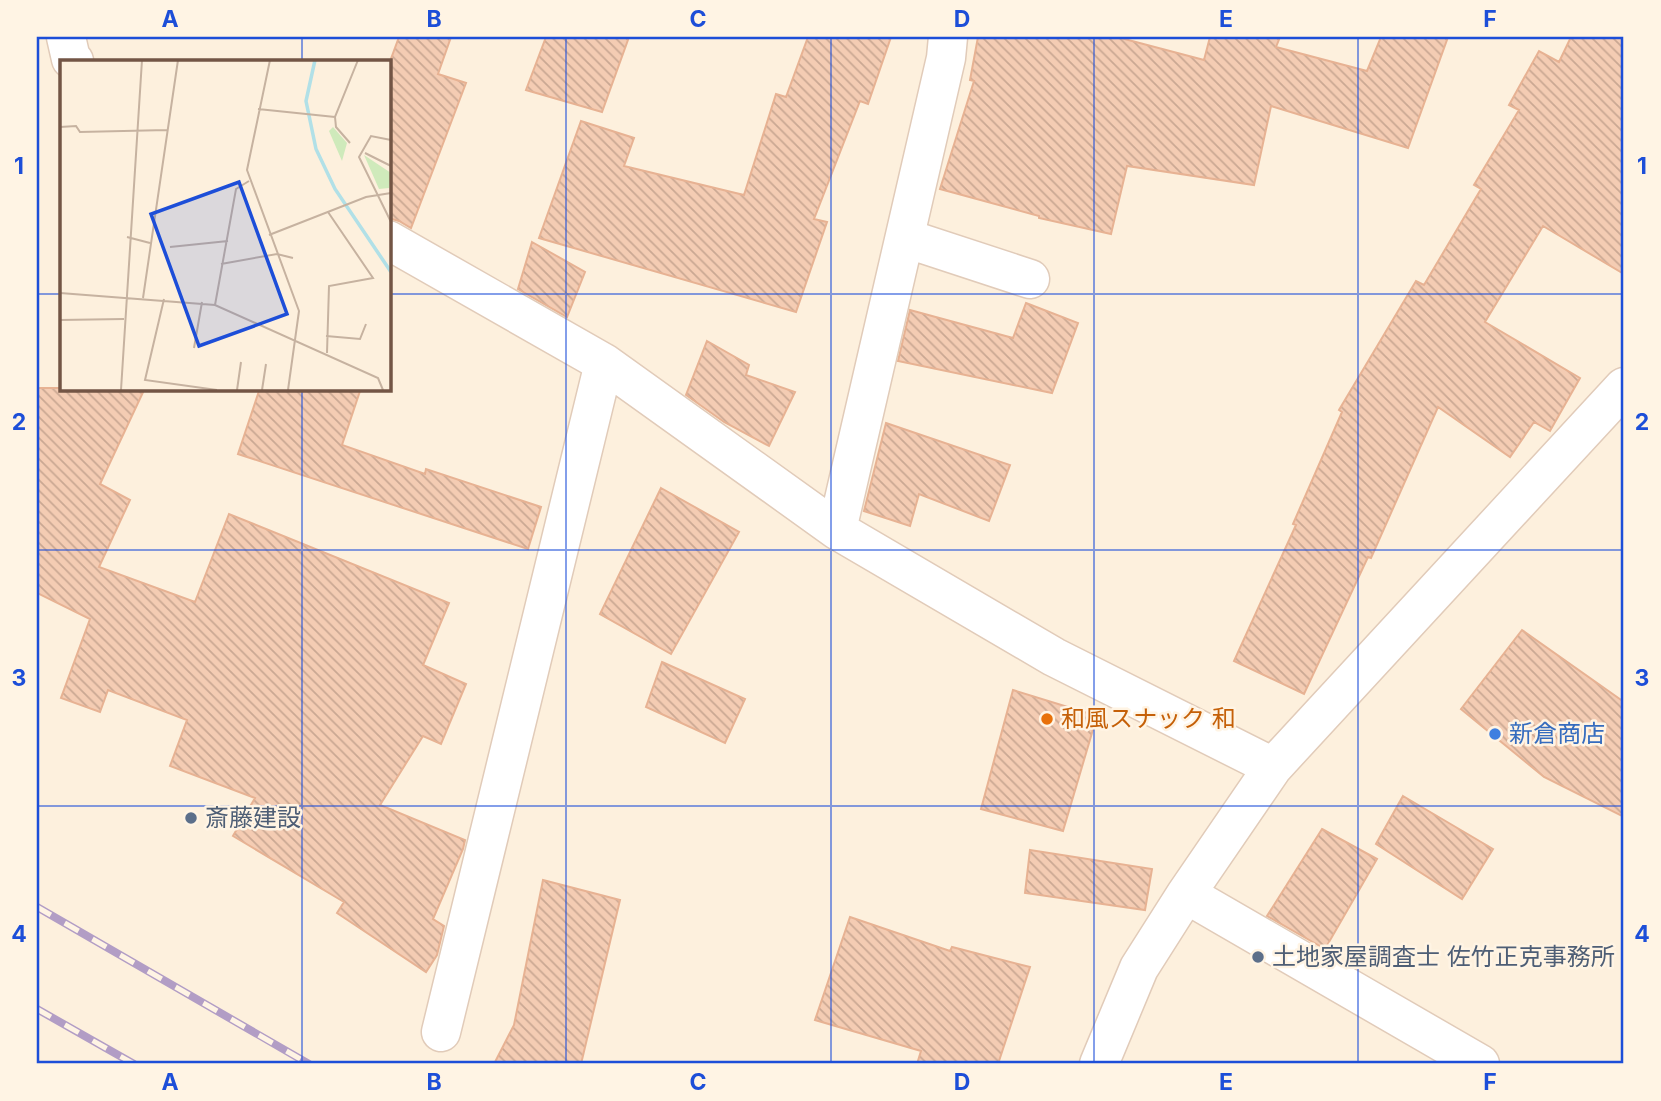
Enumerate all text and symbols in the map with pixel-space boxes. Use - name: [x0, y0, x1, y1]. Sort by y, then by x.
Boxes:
- text: A: [161, 5, 179, 33]
- text: B: [426, 5, 442, 33]
- text: C: [689, 5, 707, 33]
- text: D: [954, 5, 970, 33]
- text: E: [1219, 5, 1233, 33]
- text: F: [1483, 5, 1497, 33]
- inset map: [60, 60, 390, 390]
- text: 1: [14, 152, 24, 180]
- text: 1: [1637, 152, 1647, 180]
- text: 2: [12, 408, 26, 436]
- text: 2: [1635, 408, 1649, 436]
- text: 3: [12, 664, 26, 692]
- text: 3: [1635, 664, 1649, 692]
- place label: 和風スナック 和: [1061, 704, 1236, 733]
- marker: 和風スナック 和: [1039, 711, 1055, 727]
- place label: 新倉商店: [1509, 719, 1605, 748]
- marker: 新倉商店: [1487, 726, 1503, 742]
- place label: 斎藤建設: [205, 803, 301, 832]
- marker: 斎藤建設: [183, 810, 199, 826]
- text: 4: [11, 920, 27, 948]
- text: 4: [1634, 920, 1650, 948]
- place label: 土地家屋調査士 佐竹正克事務所: [1272, 942, 1615, 971]
- marker: 土地家屋調査士 佐竹正克事務所: [1250, 949, 1266, 965]
- text: A: [161, 1068, 179, 1096]
- text: B: [426, 1068, 442, 1096]
- text: C: [689, 1068, 707, 1096]
- text: D: [954, 1068, 970, 1096]
- text: E: [1219, 1068, 1233, 1096]
- text: F: [1483, 1068, 1497, 1096]

